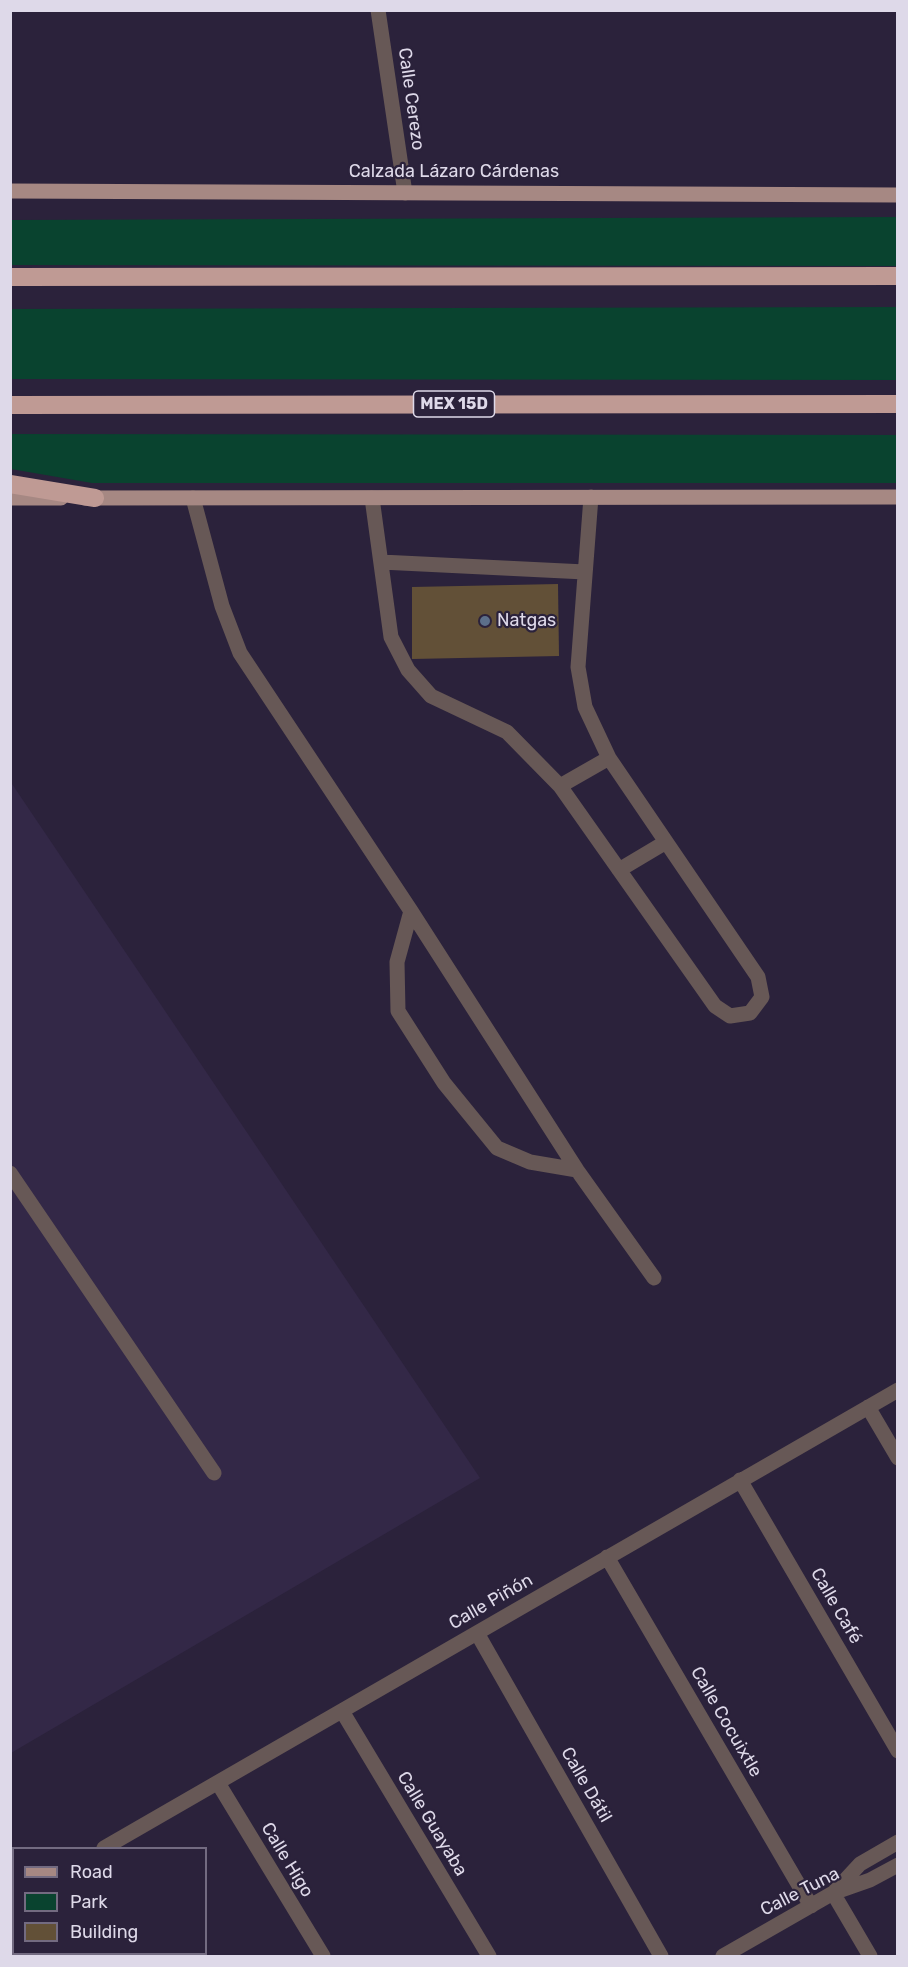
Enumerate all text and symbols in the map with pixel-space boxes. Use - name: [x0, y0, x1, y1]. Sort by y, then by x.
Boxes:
- street label: Calle Cerezo: [393, 46, 429, 152]
- street label: Calzada Lázaro Cárdenas: [349, 161, 559, 183]
- road number: MEX 15D: [414, 391, 494, 417]
- place label: Natgas: [497, 610, 556, 632]
- marker: Natgas: [478, 614, 492, 628]
- street label: Calle Café: [806, 1564, 866, 1648]
- street label: Calle Piñón: [445, 1569, 537, 1635]
- street label: Calle Cocuixtle: [686, 1663, 766, 1781]
- street label: Calle Dátil: [556, 1744, 616, 1826]
- street label: Calle Guayaba: [392, 1768, 472, 1880]
- street label: Calle Higo: [256, 1819, 318, 1901]
- legend: [12, 1847, 207, 1955]
- text: Road: [70, 1861, 113, 1883]
- street label: Calle Tuna: [757, 1863, 843, 1921]
- text: Park: [70, 1891, 107, 1913]
- text: Building: [70, 1921, 138, 1943]

